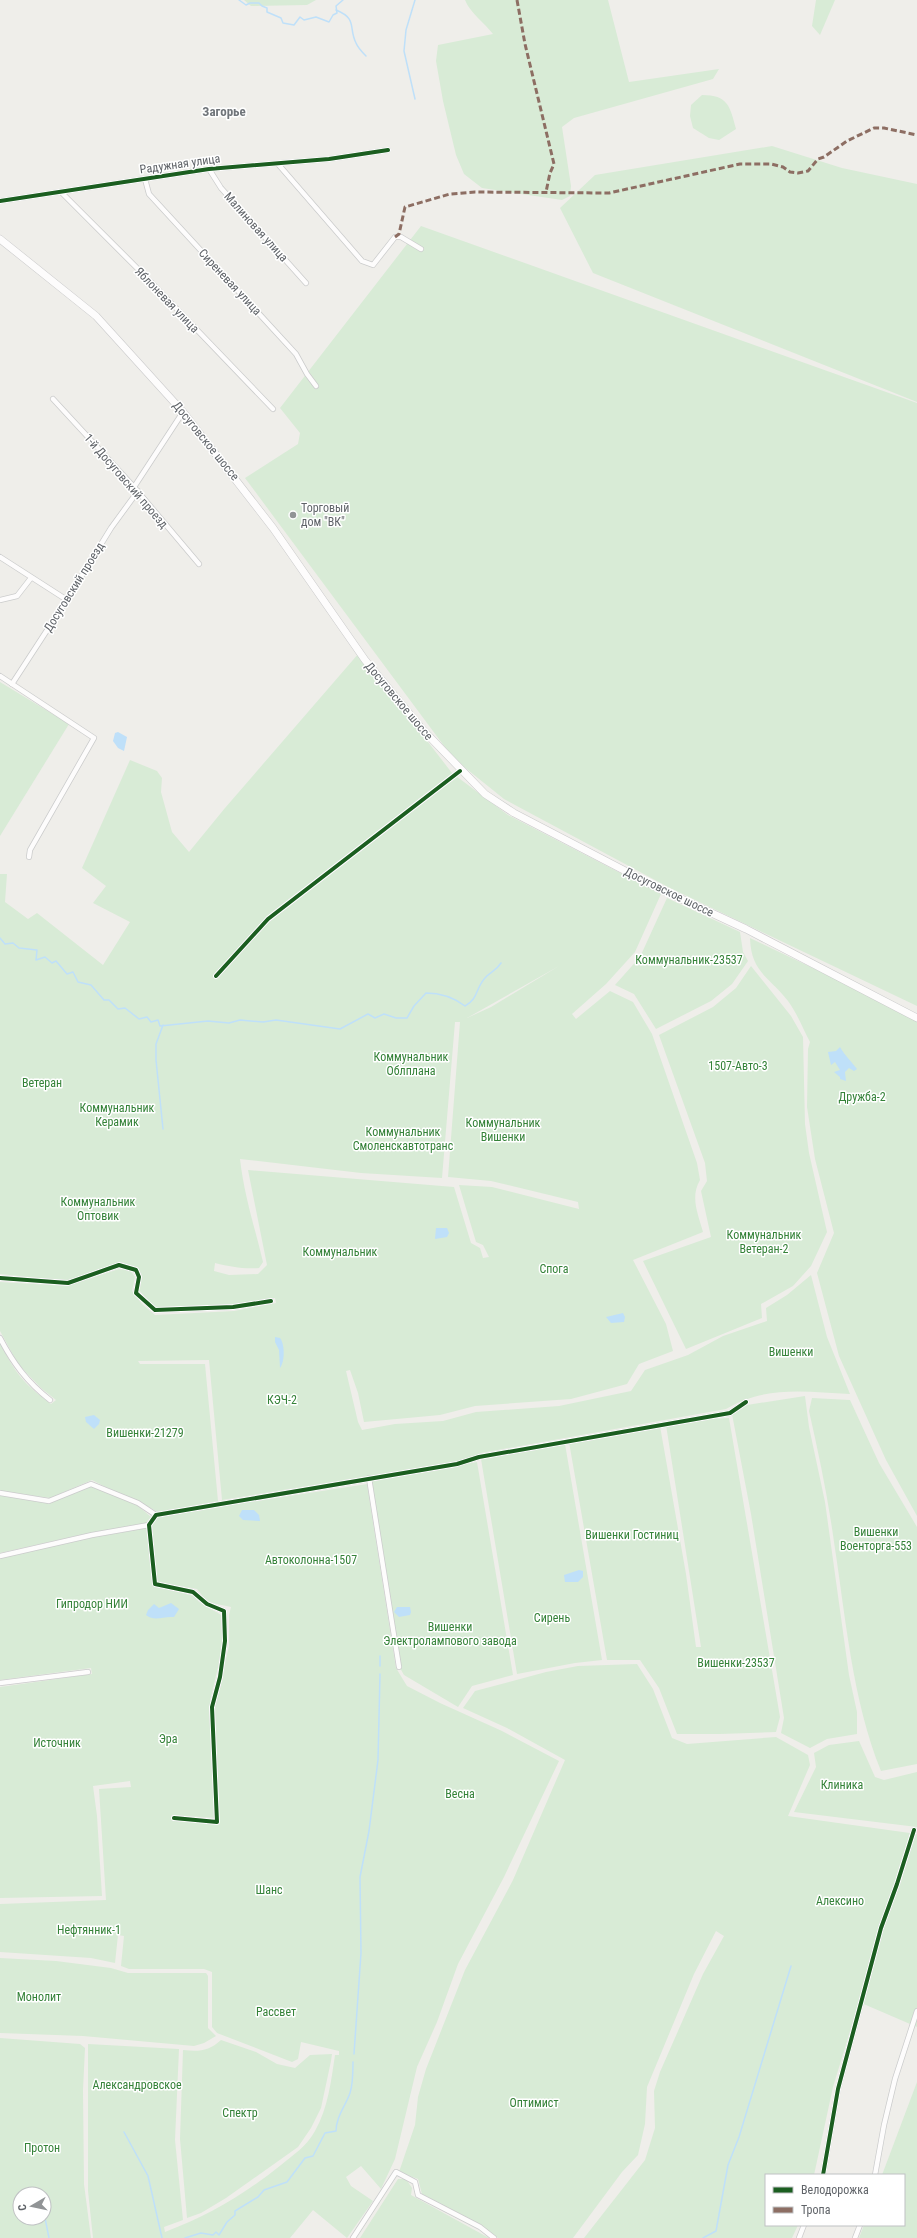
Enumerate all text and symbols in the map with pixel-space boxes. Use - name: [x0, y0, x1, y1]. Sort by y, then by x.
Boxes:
- district label: Загорье: [202, 104, 246, 119]
- street label: Радужная улица: [139, 151, 221, 177]
- street label: Малиновая улица: [221, 189, 291, 265]
- street label: Сиреневая улица: [196, 246, 264, 318]
- street label: Яблоневая улица: [132, 264, 202, 336]
- street label: Досуговское шоссе: [170, 399, 242, 484]
- street label: 1-й Досуговский проезд: [81, 431, 171, 531]
- place label: Торговый дом "ВК": [301, 501, 349, 529]
- marker: Торговый дом "ВК": [288, 510, 298, 520]
- street label: Досуговский проезд: [41, 539, 107, 634]
- street label: Досуговское шоссе: [362, 659, 436, 743]
- street label: Досуговское шоссе: [622, 864, 716, 920]
- park label: Коммунальник-23537: [635, 953, 743, 967]
- park label: Коммунальник Облплана: [374, 1050, 449, 1078]
- park label: 1507-Авто-3: [708, 1059, 768, 1073]
- park label: Ветеран: [22, 1076, 62, 1090]
- park label: Дружба-2: [838, 1090, 886, 1104]
- park label: Коммунальник Керамик: [80, 1101, 155, 1129]
- park label: Коммунальник Вишенки: [466, 1116, 541, 1144]
- park label: Коммунальник Смоленскавтотранс: [353, 1125, 454, 1153]
- park label: Коммунальник Оптовик: [61, 1195, 136, 1223]
- park label: Коммунальник Ветеран-2: [727, 1228, 802, 1256]
- park label: Коммунальник: [303, 1245, 378, 1259]
- park label: Спога: [539, 1262, 569, 1276]
- park label: Вишенки: [769, 1345, 813, 1359]
- park label: КЭЧ-2: [267, 1393, 297, 1407]
- park label: Вишенки-21279: [106, 1426, 184, 1440]
- park label: Вишенки Военторга-553: [840, 1525, 912, 1553]
- park label: Вишенки Гостиниц: [585, 1528, 679, 1542]
- park label: Автоколонна-1507: [265, 1553, 357, 1567]
- park label: Гипродор НИИ: [56, 1597, 128, 1611]
- park label: Сирень: [534, 1611, 570, 1625]
- park label: Вишенки Электролампового завода: [383, 1620, 517, 1648]
- park label: Вишенки-23537: [697, 1656, 775, 1670]
- park label: Эра: [159, 1732, 178, 1746]
- park label: Источник: [33, 1736, 81, 1750]
- park label: Клиника: [821, 1778, 864, 1792]
- park label: Весна: [445, 1787, 475, 1801]
- park label: Шанс: [255, 1883, 283, 1897]
- park label: Алексино: [816, 1894, 864, 1908]
- park label: Нефтянник-1: [57, 1923, 121, 1937]
- park label: Монолит: [17, 1990, 61, 2004]
- park label: Рассвет: [256, 2005, 296, 2019]
- park label: Александровское: [92, 2078, 182, 2092]
- park label: Оптимист: [509, 2096, 559, 2110]
- park label: Спектр: [222, 2106, 258, 2120]
- park label: Протон: [24, 2141, 60, 2155]
- legend: [765, 2174, 905, 2226]
- text: Велодорожка: [801, 2183, 869, 2197]
- north arrow: [12, 2186, 52, 2226]
- text: С: [16, 2203, 30, 2212]
- text: Тропа: [801, 2203, 831, 2217]

